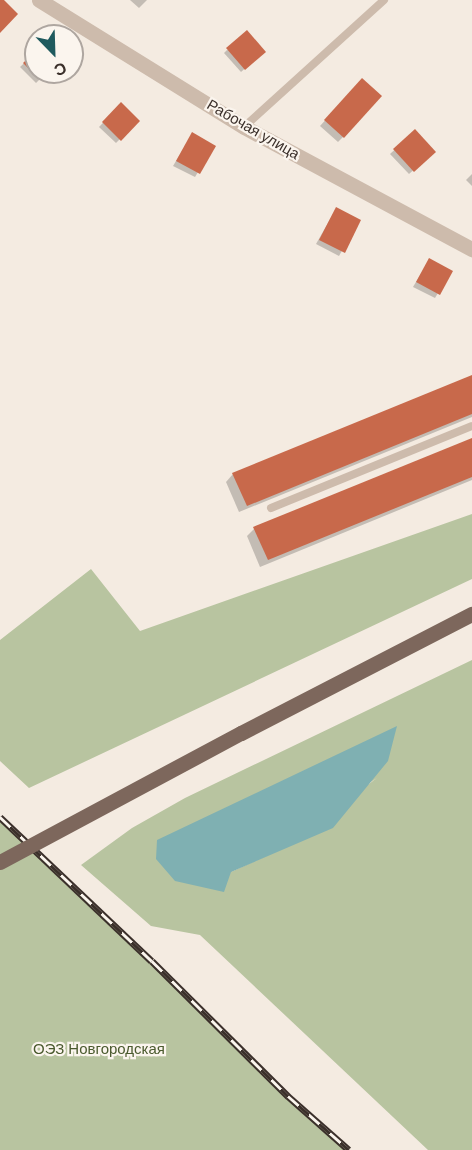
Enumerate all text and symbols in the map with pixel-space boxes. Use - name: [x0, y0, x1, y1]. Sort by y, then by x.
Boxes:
- north arrow: [24, 24, 84, 84]
- text: С: [51, 57, 70, 81]
- street label: Рабочая улица: [203, 96, 303, 164]
- park label: ОЭЗ Новгородская: [33, 1041, 165, 1059]

